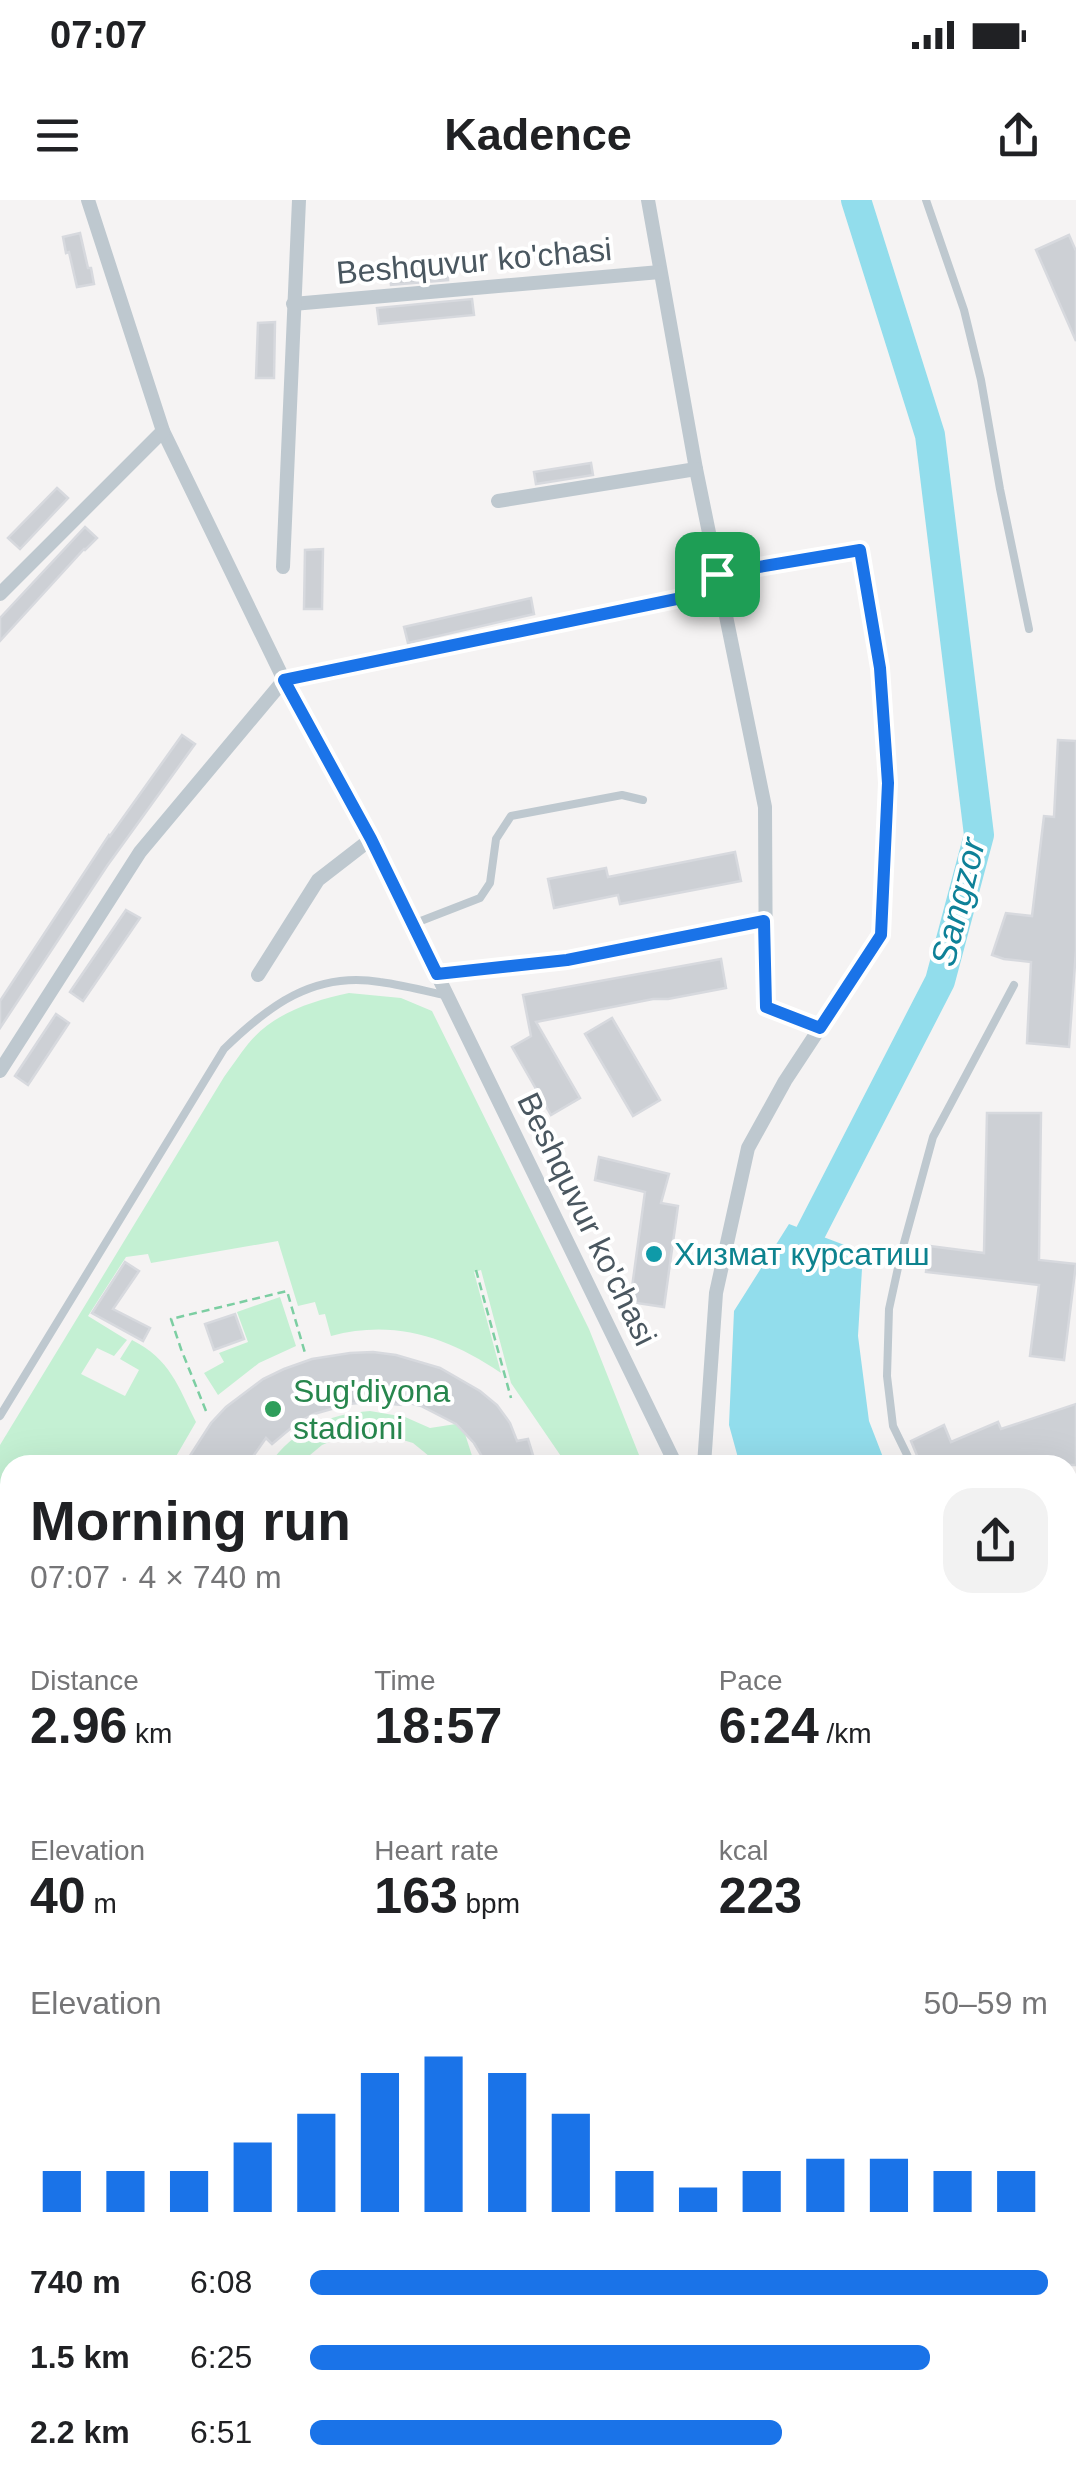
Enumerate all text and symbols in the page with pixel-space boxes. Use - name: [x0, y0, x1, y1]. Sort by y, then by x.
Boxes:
- text: 07:07: [50, 14, 147, 56]
- icon: menu: [30, 108, 85, 163]
- icon: share: [991, 108, 1046, 163]
- text: Kadence: [444, 109, 632, 160]
- street label: Beshquvur ko'chasi: [335, 231, 613, 291]
- pin: [675, 532, 760, 617]
- icon: arrive: [690, 547, 745, 602]
- water label: Sangzor: [923, 833, 993, 970]
- street label: Beshquvur ko'chasi: [510, 1087, 664, 1351]
- place label: Хизмат курсатиш: [674, 1236, 930, 1272]
- marker: Хизмат курсатиш: [643, 1243, 665, 1265]
- place label: Sug'diyona stadioni: [293, 1373, 451, 1446]
- marker: Sug'diyona stadioni: [262, 1398, 284, 1420]
- button: share: [943, 1488, 1048, 1593]
- text: Morning run: [30, 1490, 351, 1552]
- text: 07:07 · 4 × 740 m: [30, 1559, 282, 1595]
- text: Distance: [30, 1665, 139, 1696]
- text: Time: [374, 1665, 436, 1696]
- text: Pace: [719, 1665, 782, 1696]
- text: 2.96: [30, 1698, 127, 1754]
- text: 18:57: [374, 1698, 502, 1754]
- text: 6:24: [719, 1698, 819, 1754]
- text: km: [127, 1718, 172, 1749]
- text: /km: [819, 1718, 872, 1749]
- text: Elevation: [30, 1835, 145, 1866]
- text: Heart rate: [374, 1835, 499, 1866]
- text: kcal: [719, 1835, 768, 1866]
- text: 40: [30, 1868, 86, 1924]
- text: 163: [374, 1868, 458, 1924]
- text: 223: [719, 1868, 802, 1924]
- text: m: [86, 1888, 117, 1919]
- text: bpm: [458, 1888, 520, 1919]
- text: Elevation: [30, 1985, 162, 2021]
- text: 50–59 m: [923, 1985, 1048, 2021]
- text: 740 m: [30, 2264, 121, 2300]
- text: 6:08: [190, 2264, 252, 2300]
- text: 1.5 km: [30, 2339, 130, 2375]
- text: 6:25: [190, 2339, 252, 2375]
- text: 2.2 km: [30, 2414, 130, 2450]
- text: 6:51: [190, 2414, 252, 2450]

